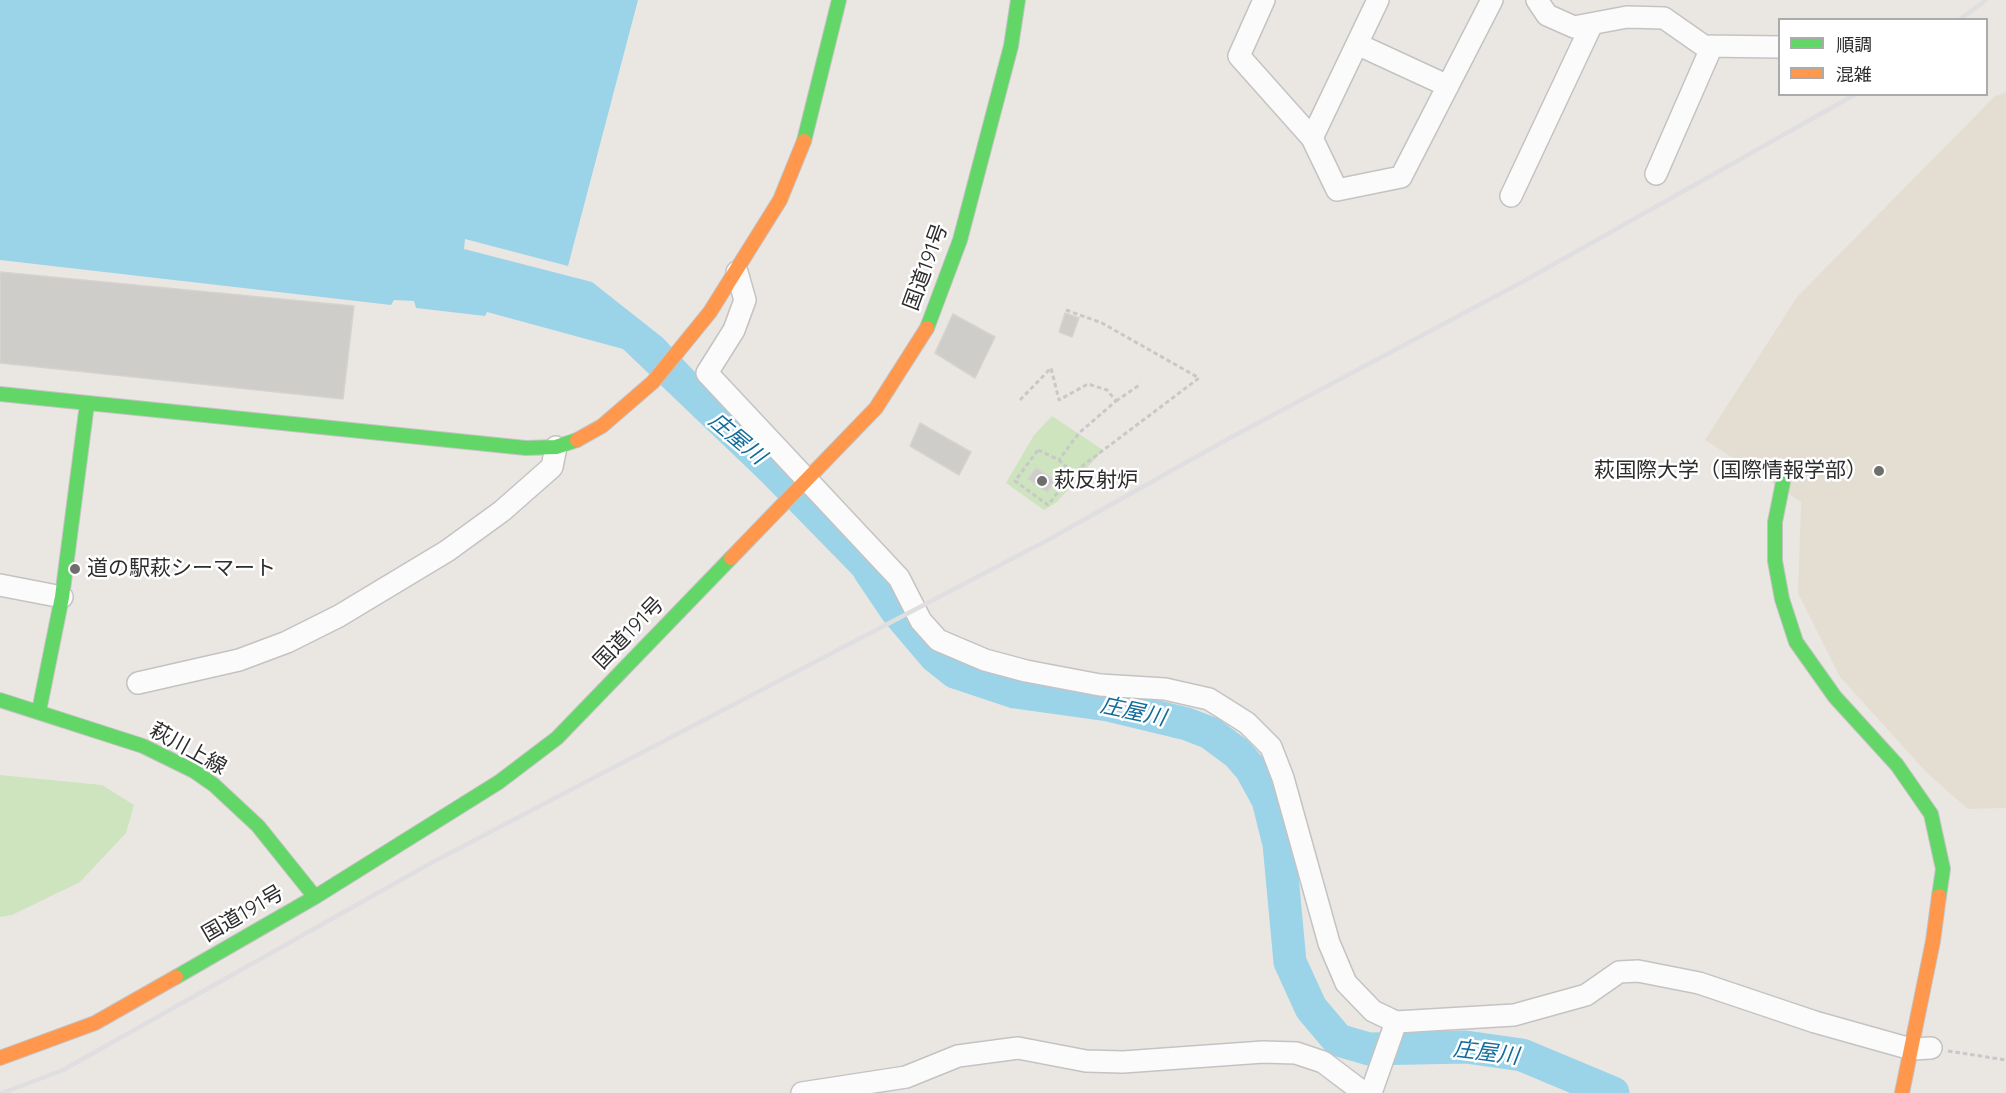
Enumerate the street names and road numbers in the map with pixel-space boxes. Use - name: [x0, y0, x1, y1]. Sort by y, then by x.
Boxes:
- street label: 国道191号: [899, 220, 953, 314]
- street label: 国道191号: [589, 592, 669, 674]
- street label: 萩川上線: [145, 718, 231, 780]
- street label: 国道191号: [198, 880, 288, 948]

